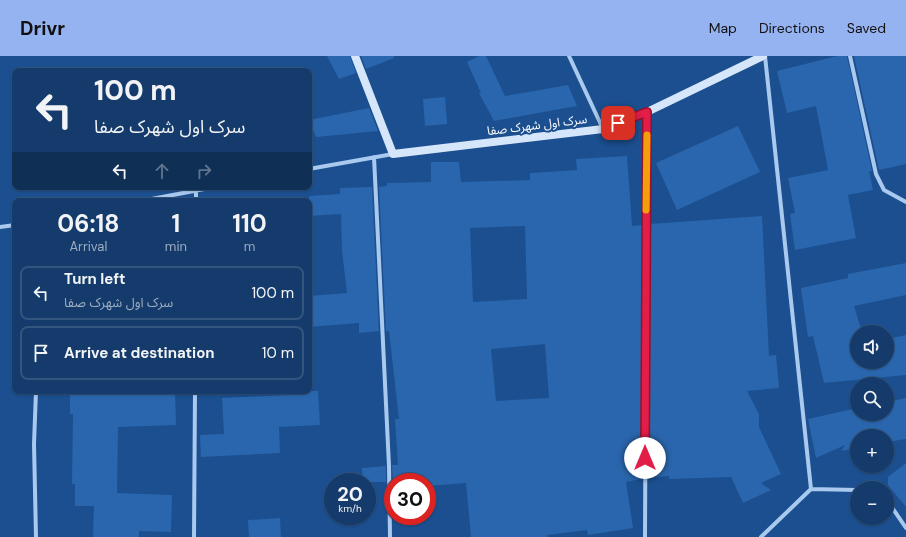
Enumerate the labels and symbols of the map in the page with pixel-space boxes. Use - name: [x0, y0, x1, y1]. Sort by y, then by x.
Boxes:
- pin: [601, 106, 635, 140]
- street label: سرک اول شهرک صفا: [486, 111, 588, 139]
- position arrow: [624, 437, 666, 479]
- speed limit sign: 30: [384, 473, 436, 525]

